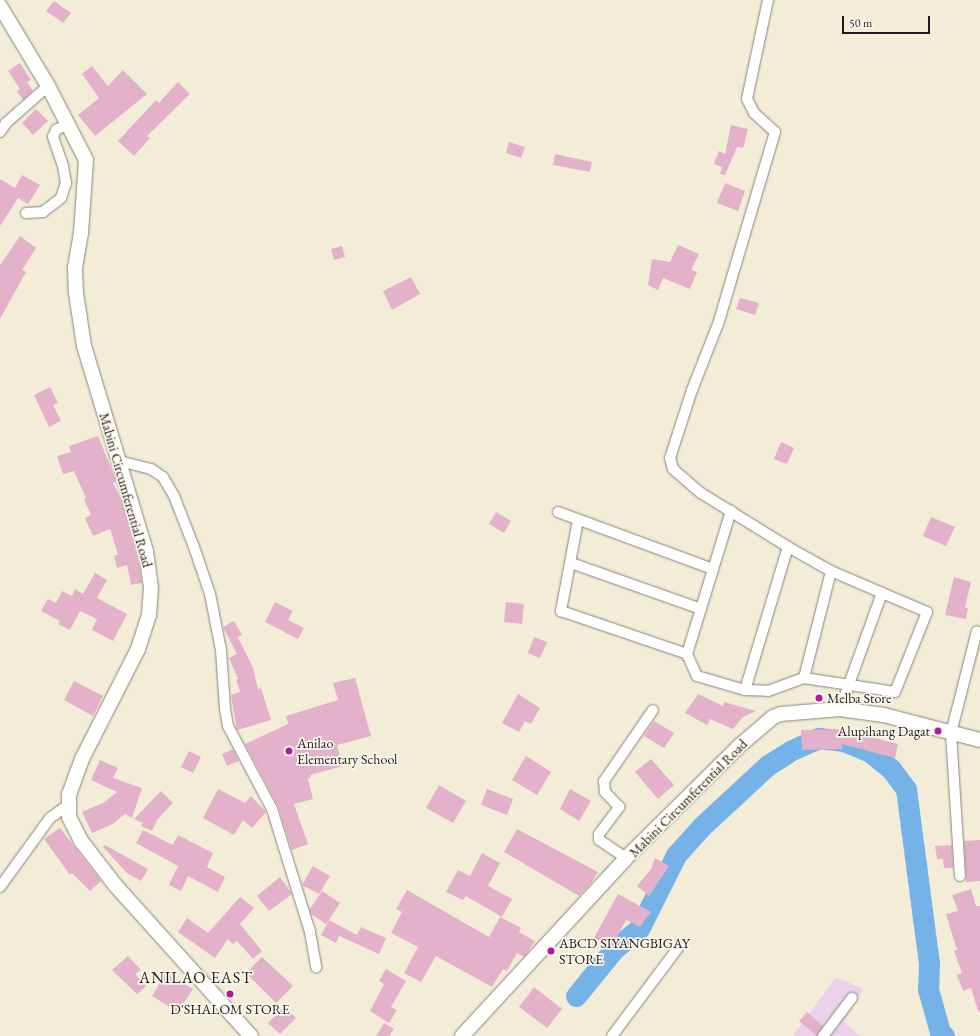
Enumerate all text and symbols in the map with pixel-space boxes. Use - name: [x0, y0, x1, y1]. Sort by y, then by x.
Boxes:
- scale bar: [844, 8, 932, 34]
- text: 50 m: [849, 15, 872, 31]
- street label: Mabini Circumferential Road: [96, 411, 156, 569]
- place label: Melba Store: [827, 690, 891, 706]
- marker: Melba Store: [814, 693, 824, 703]
- place label: Alupihang Dagat: [838, 723, 930, 739]
- marker: Alupihang Dagat: [933, 726, 943, 736]
- place label: Anilao Elementary School: [297, 735, 397, 768]
- street label: Mabini Circumferential Road: [625, 735, 751, 861]
- marker: Anilao Elementary School: [284, 746, 294, 756]
- place label: ABCD SIYANGBIGAY STORE: [559, 935, 690, 968]
- marker: ABCD SIYANGBIGAY STORE: [546, 946, 556, 956]
- district label: ANILAO EAST: [139, 968, 253, 988]
- marker: D'SHALOM STORE: [225, 989, 235, 999]
- place label: D'SHALOM STORE: [170, 1001, 290, 1017]

